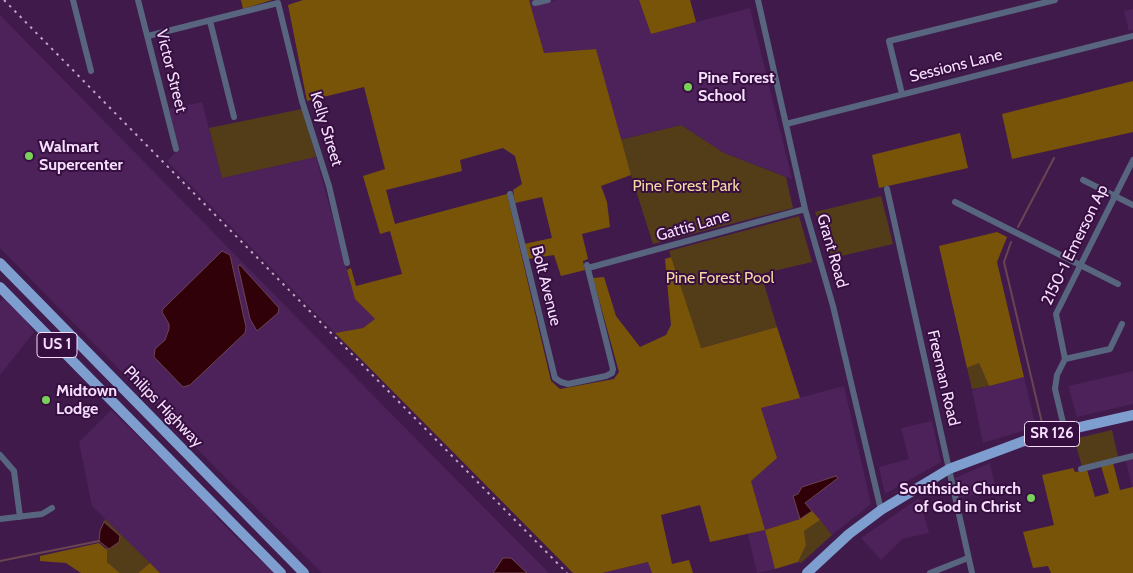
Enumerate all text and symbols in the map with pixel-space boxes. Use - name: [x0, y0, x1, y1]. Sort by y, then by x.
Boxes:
- street label: Victor Street: [151, 27, 191, 115]
- street label: Sessions Lane: [908, 45, 1004, 87]
- place label: Pine Forest School: [698, 68, 775, 106]
- marker: Pine Forest School: [682, 81, 694, 93]
- street label: Kelly Street: [306, 89, 346, 169]
- place label: Walmart Supercenter: [39, 137, 123, 175]
- marker: Walmart Supercenter: [23, 150, 35, 162]
- park label: Pine Forest Park: [632, 176, 740, 196]
- street label: 2150-1 Emerson Ap: [1038, 182, 1112, 308]
- street label: Gattis Lane: [654, 206, 732, 246]
- street label: Grant Road: [812, 212, 852, 290]
- street label: Bolt Avenue: [527, 244, 565, 328]
- park label: Pine Forest Pool: [666, 268, 774, 288]
- street label: Freeman Road: [923, 328, 963, 428]
- road number: US 1: [37, 332, 77, 358]
- street label: Philips Highway: [119, 362, 207, 452]
- place label: Midtown Lodge: [56, 381, 117, 419]
- marker: Midtown Lodge: [40, 394, 52, 406]
- road number: SR 126: [1024, 422, 1080, 446]
- place label: Southside Church of God in Christ: [899, 479, 1021, 517]
- marker: Southside Church of God in Christ: [1025, 492, 1037, 504]

